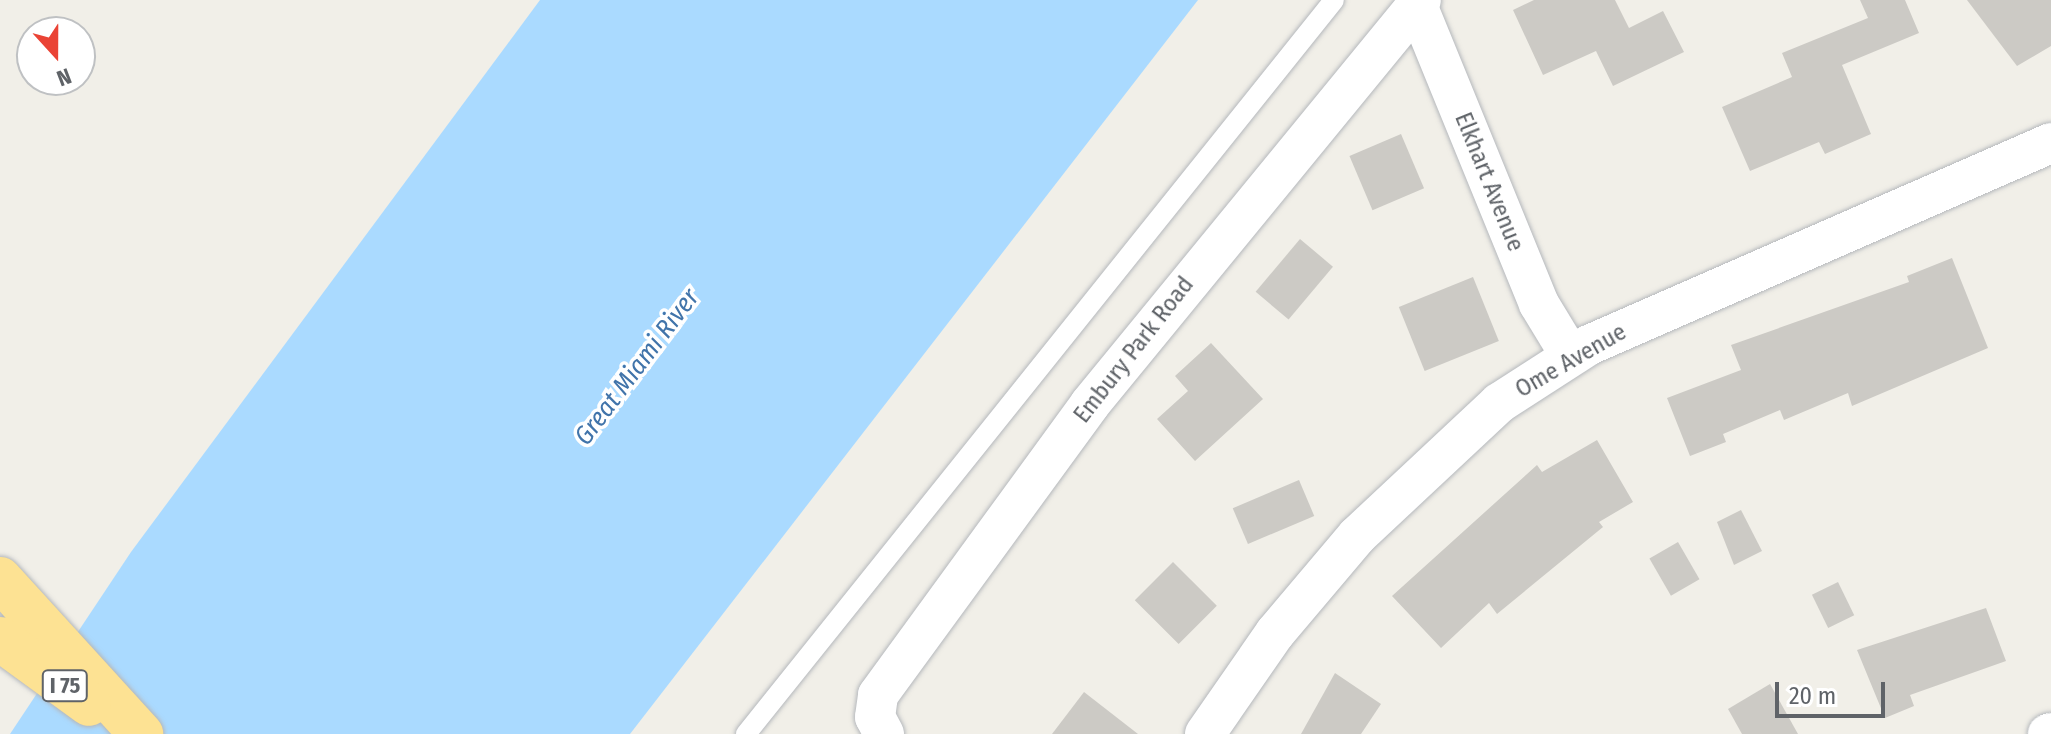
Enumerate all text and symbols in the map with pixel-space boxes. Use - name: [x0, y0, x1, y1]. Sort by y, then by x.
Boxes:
- north arrow: [16, 16, 96, 96]
- text: N: [53, 62, 75, 92]
- street label: Elkhart Avenue: [1448, 108, 1530, 256]
- street label: Embury Park Road: [1068, 271, 1200, 429]
- water label: Great Miami River: [568, 283, 706, 451]
- street label: Ome Avenue: [1510, 318, 1632, 404]
- scale bar: [1779, 666, 1889, 716]
- road number: I 75: [41, 668, 89, 704]
- text: 20 m: [1789, 682, 1836, 710]

